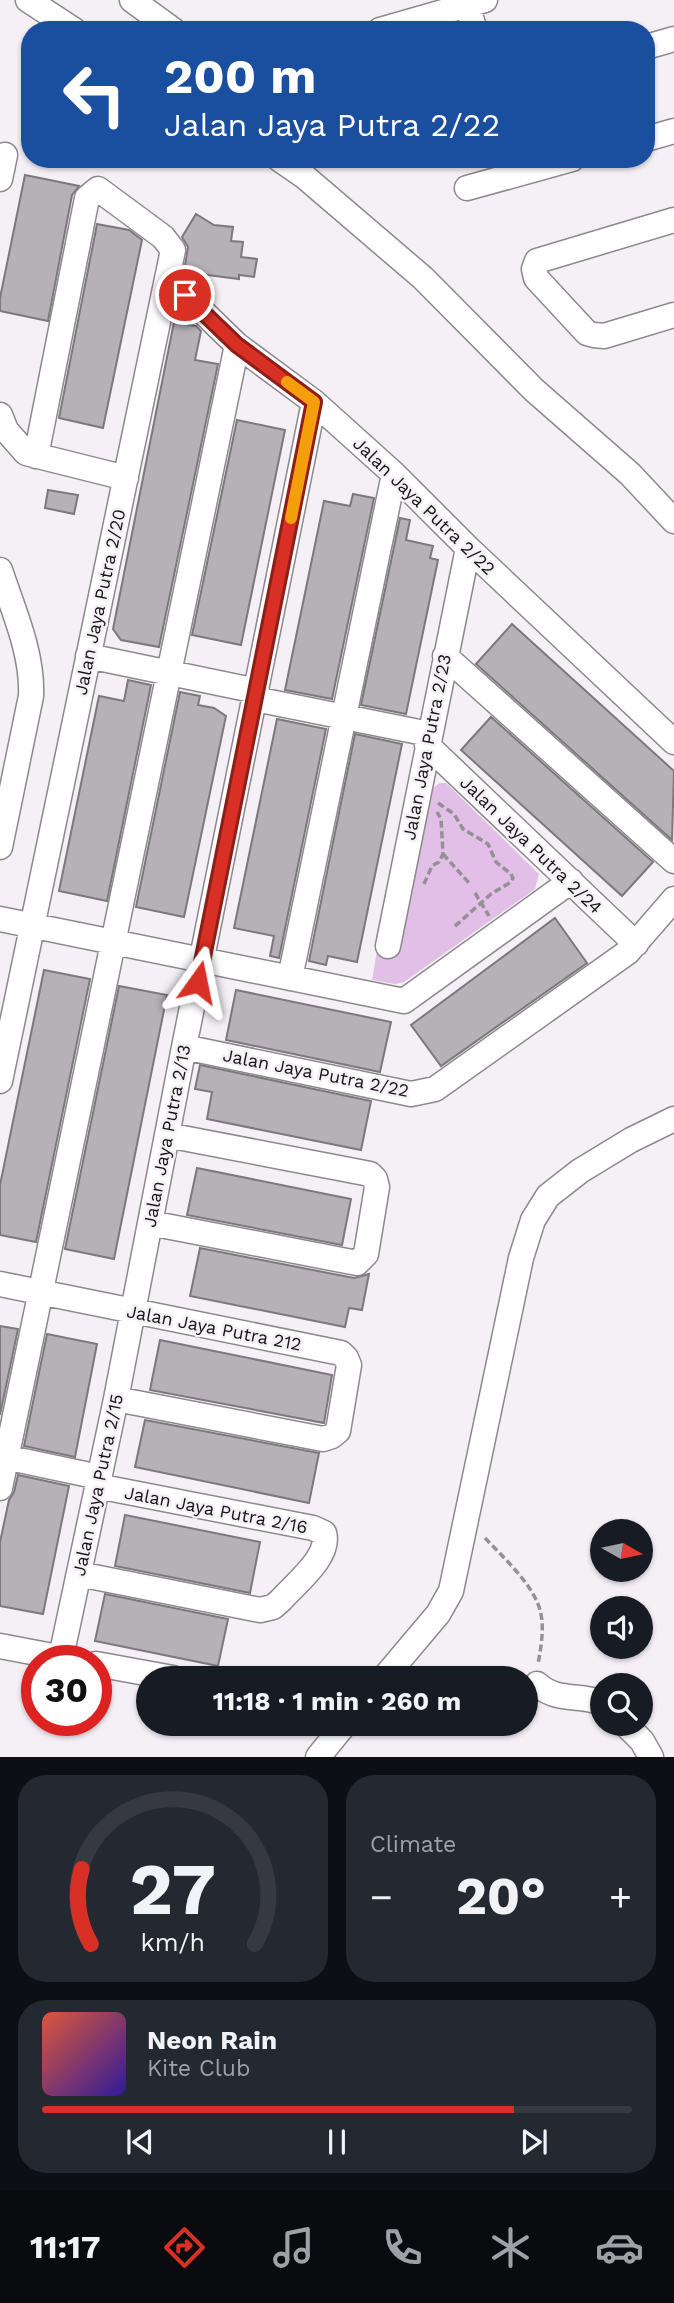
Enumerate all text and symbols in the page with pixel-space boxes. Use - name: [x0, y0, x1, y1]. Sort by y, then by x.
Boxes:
- text: 200 m: [164, 47, 316, 105]
- icon: left: [49, 49, 140, 140]
- text: Jalan Jaya Putra 2/22: [164, 106, 500, 144]
- pin: [155, 265, 215, 325]
- icon: arrive: [166, 276, 204, 314]
- street label: Jalan Jaya Putra 2/22: [349, 432, 500, 579]
- street label: Jalan Jaya Putra 2/20: [70, 507, 130, 697]
- street label: Jalan Jaya Putra 2/23: [398, 652, 455, 842]
- street label: Jalan Jaya Putra 2/24: [456, 771, 607, 918]
- position arrow: [161, 945, 235, 1019]
- street label: Jalan Jaya Putra 2/13: [138, 1043, 195, 1229]
- street label: Jalan Jaya Putra 2/22: [221, 1044, 411, 1101]
- street label: Jalan Jaya Putra 212: [125, 1300, 303, 1355]
- street label: Jalan Jaya Putra 2/15: [68, 1392, 127, 1578]
- street label: Jalan Jaya Putra 2/16: [123, 1481, 309, 1538]
- north arrow: [590, 1519, 653, 1582]
- map controls: [590, 1519, 653, 1736]
- button: sound: [590, 1596, 653, 1659]
- speed limit sign: 30: [21, 1645, 112, 1736]
- button: search: [590, 1673, 653, 1736]
- text: 11:18 · 1 min · 260 m: [213, 1686, 461, 1716]
- text: Climate: [370, 1831, 456, 1858]
- text: 27: [130, 1847, 216, 1933]
- text: 20°: [456, 1866, 546, 1927]
- text: −: [370, 1875, 393, 1919]
- text: +: [609, 1875, 632, 1919]
- text: km/h: [141, 1928, 205, 1957]
- text: Neon Rain: [147, 2025, 277, 2055]
- text: Kite Club: [147, 2055, 250, 2082]
- icon: previous: [121, 2123, 159, 2161]
- icon: pause: [318, 2123, 356, 2161]
- icon: next: [515, 2123, 553, 2161]
- icon: directions: [160, 2223, 209, 2272]
- icon: music: [269, 2223, 318, 2272]
- icon: phone: [378, 2223, 427, 2272]
- icon: climate: [486, 2223, 535, 2272]
- icon: car: [595, 2223, 644, 2272]
- text: 11:17: [30, 2228, 100, 2266]

